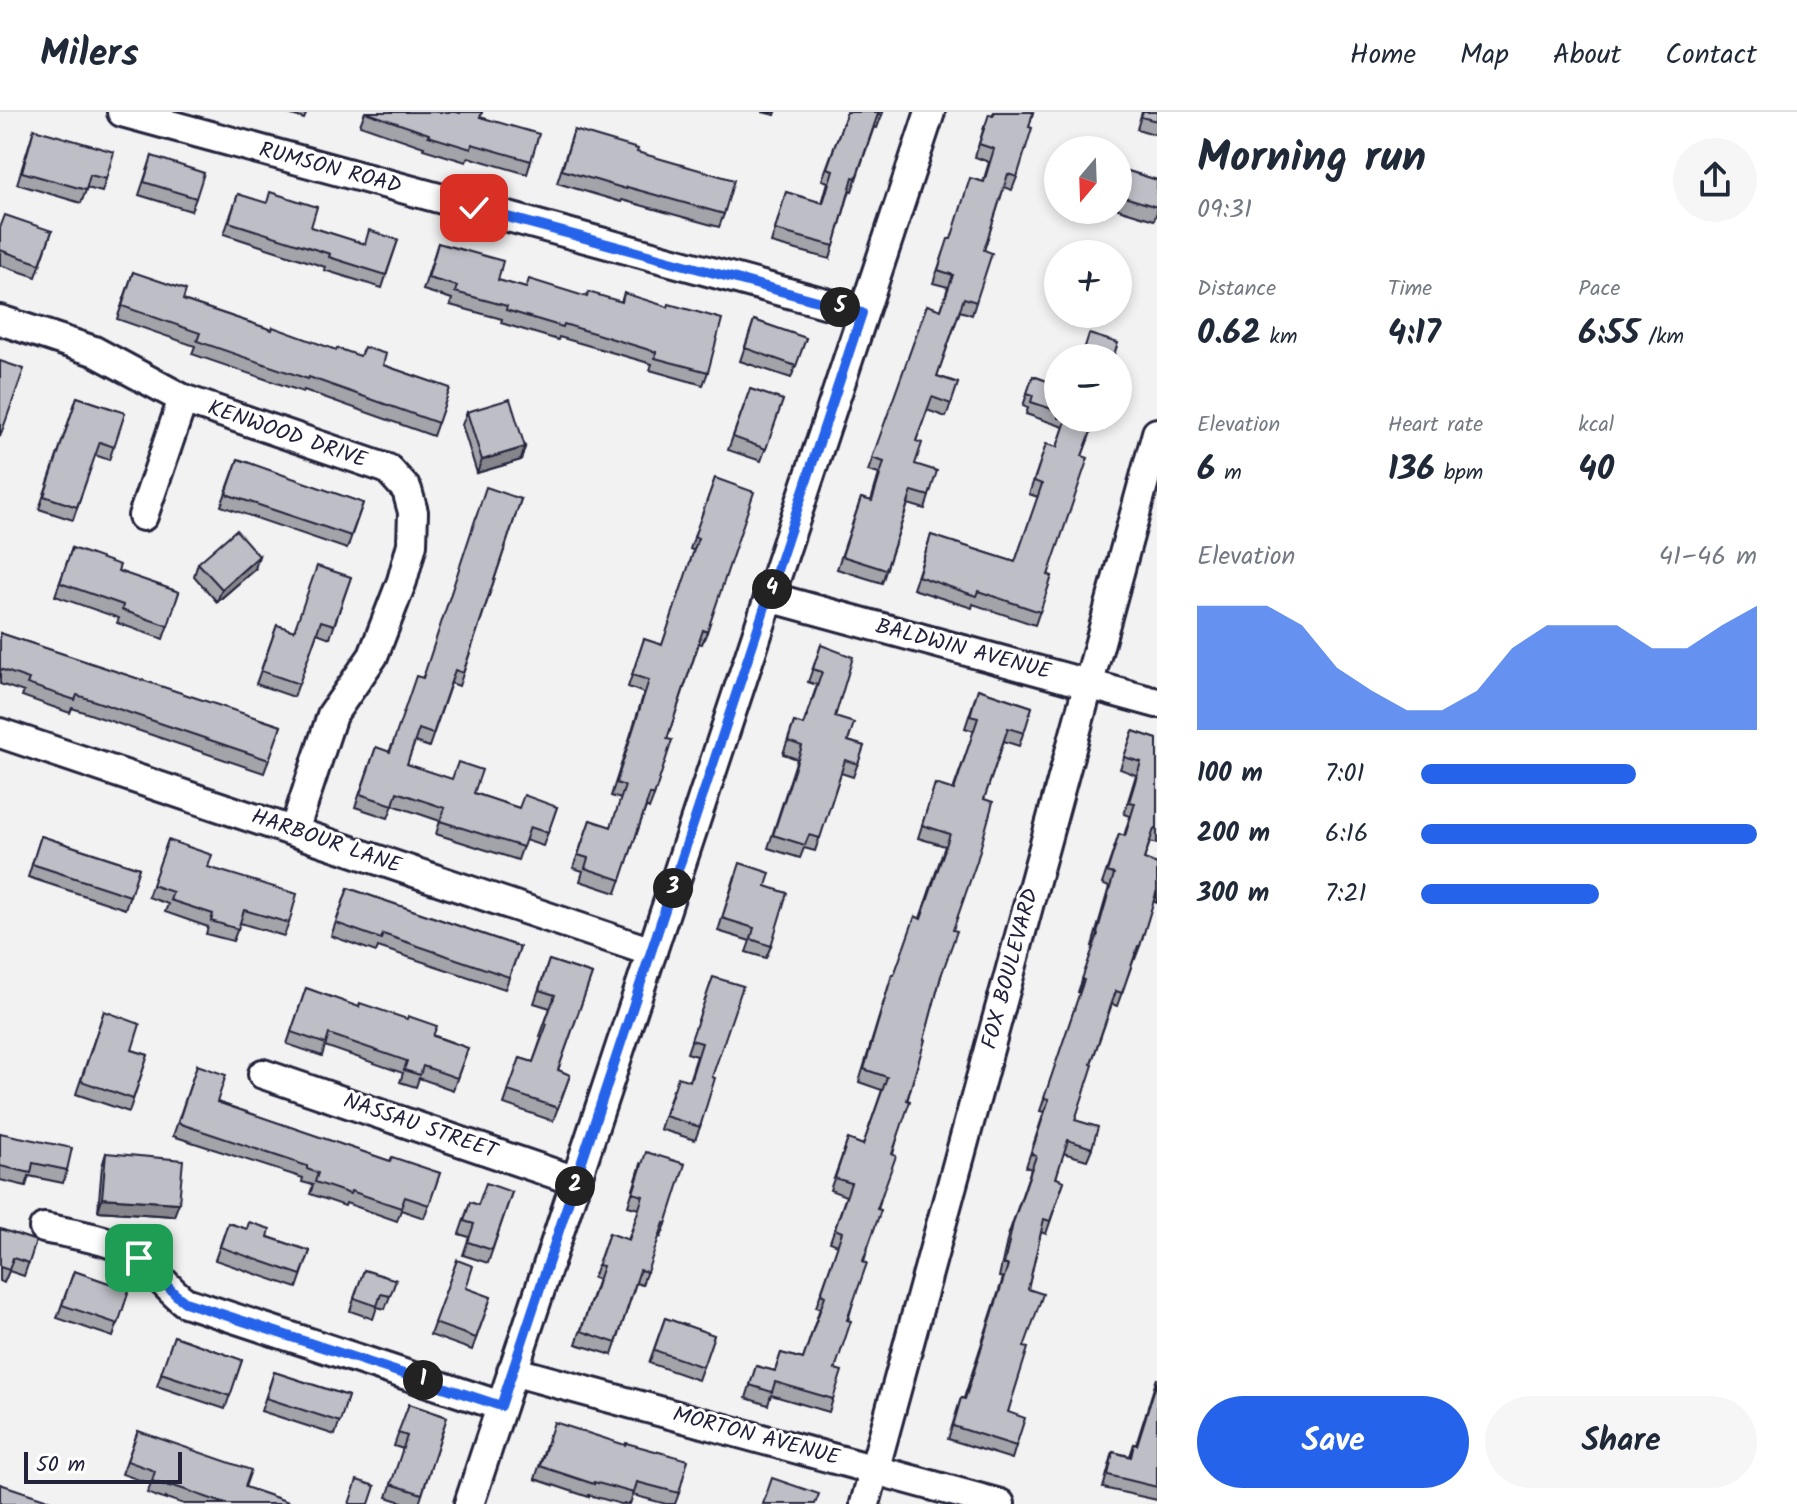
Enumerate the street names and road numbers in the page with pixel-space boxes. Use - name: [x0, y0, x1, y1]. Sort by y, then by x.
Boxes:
- street label: RUMSON ROAD: [255, 133, 405, 205]
- street label: KENWOOD DRIVE: [203, 391, 372, 479]
- street label: BALDWIN AVENUE: [871, 610, 1056, 691]
- street label: HARBOUR LANE: [246, 800, 407, 884]
- street label: FOX BOULEVARD: [973, 885, 1049, 1053]
- street label: NASSAU STREET: [338, 1084, 504, 1170]
- street label: MORTON AVENUE: [669, 1398, 844, 1476]

